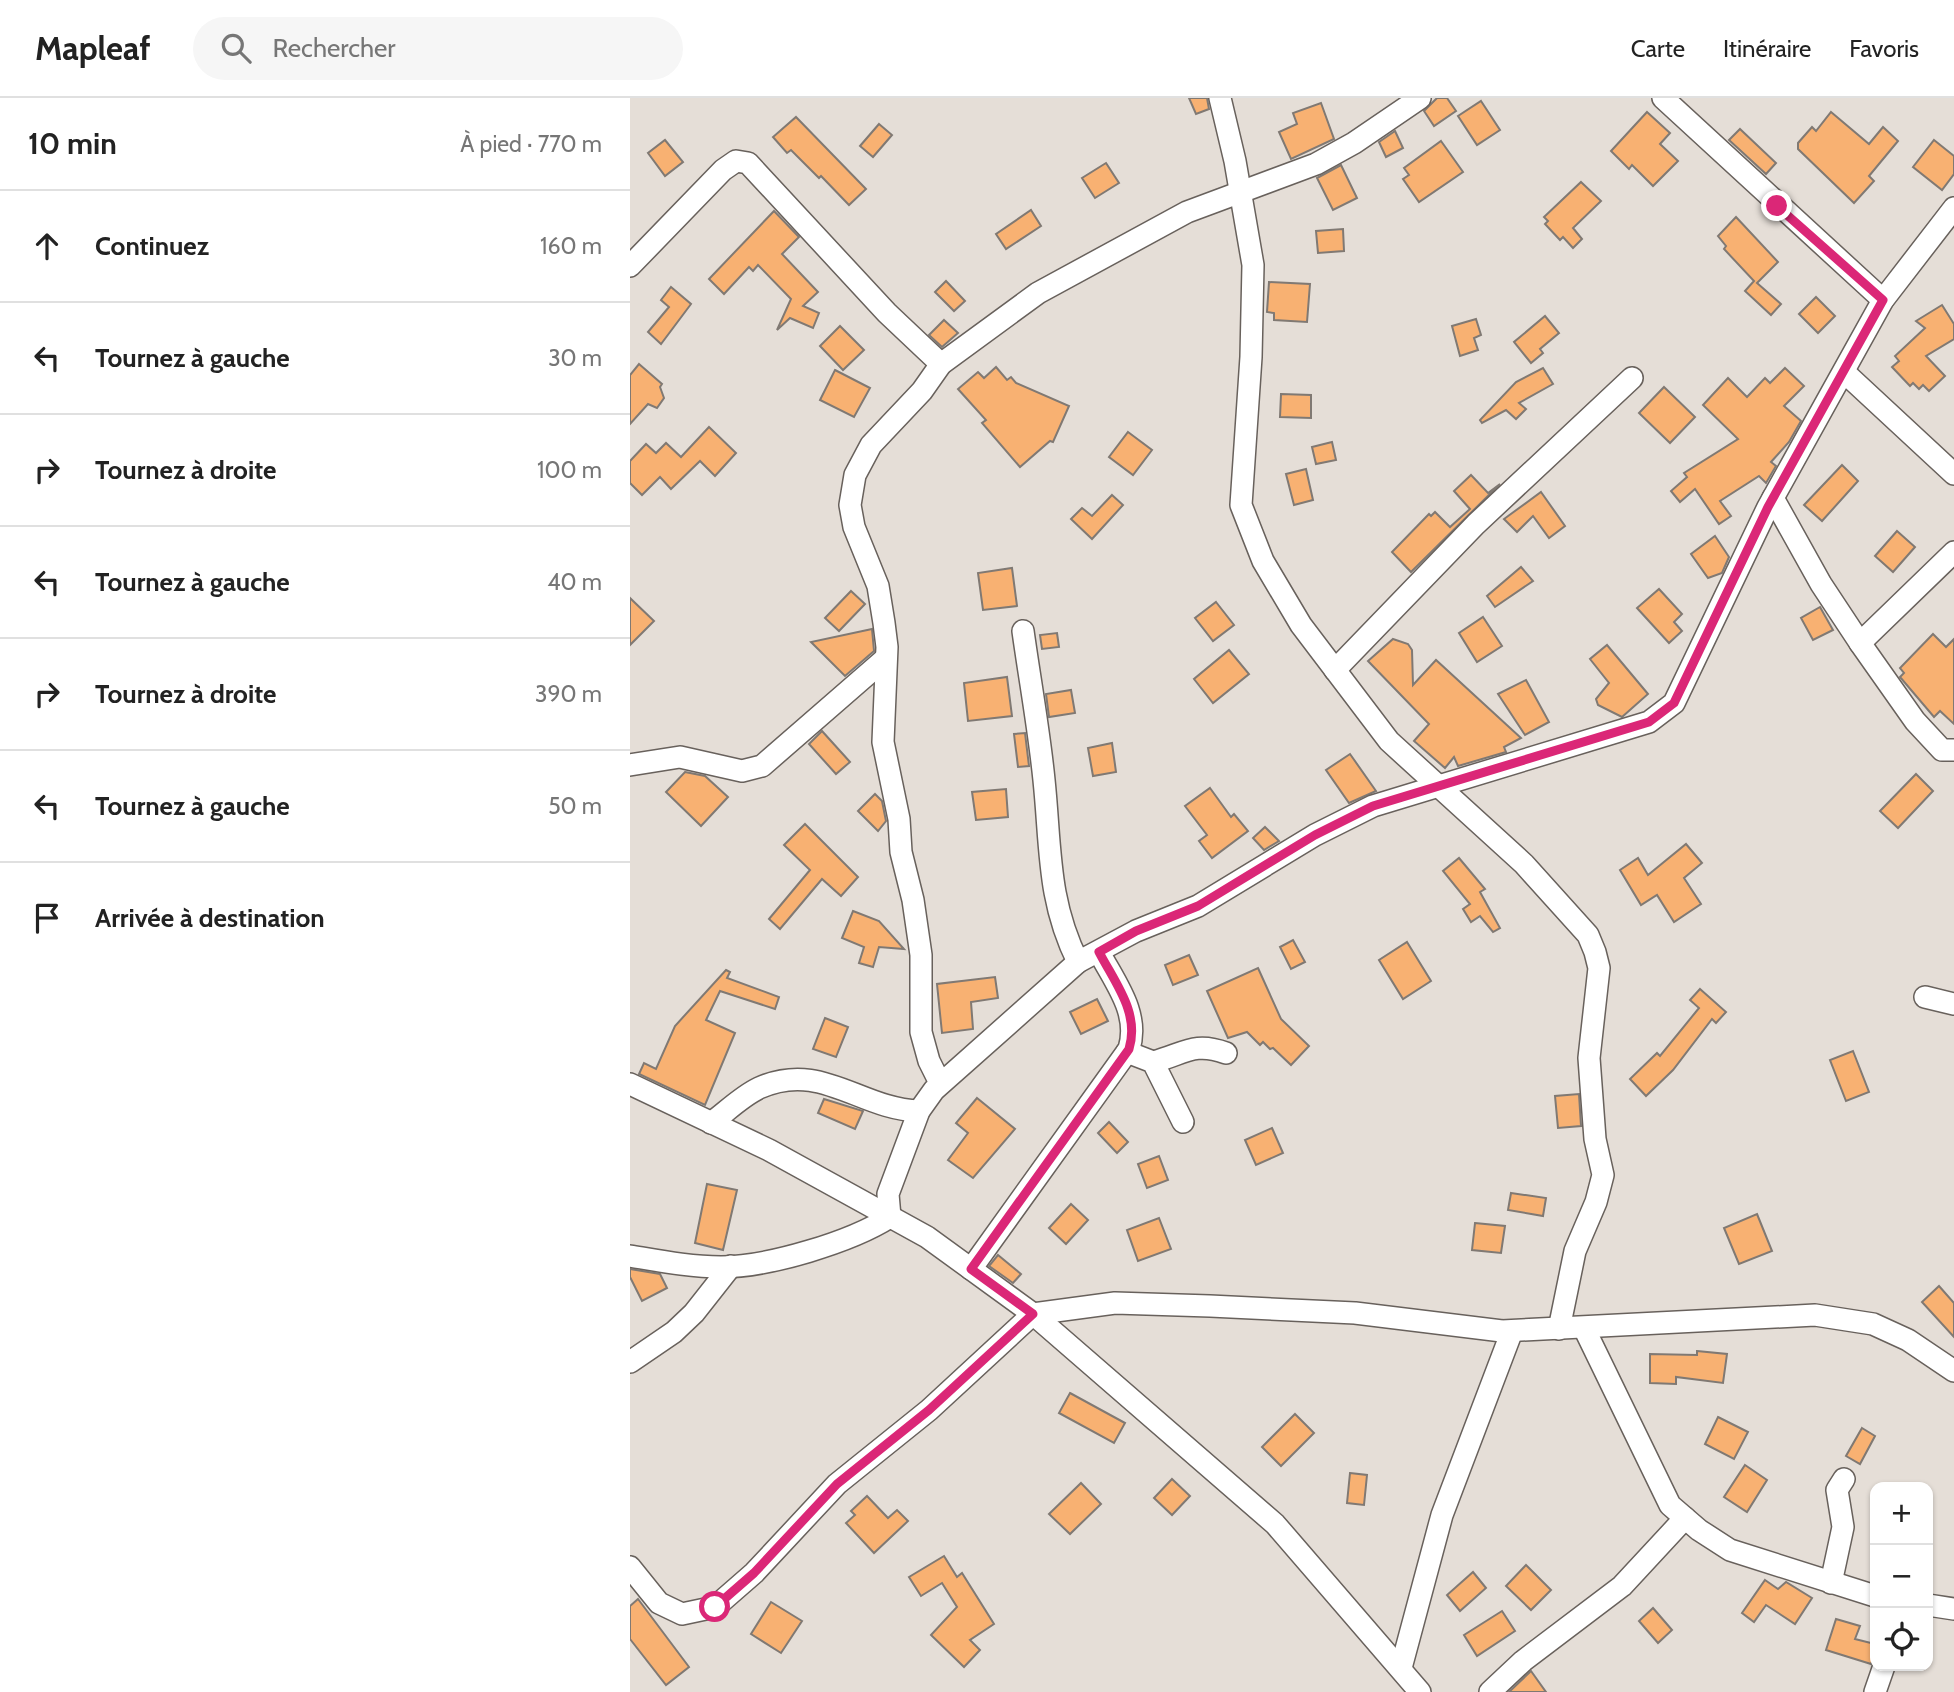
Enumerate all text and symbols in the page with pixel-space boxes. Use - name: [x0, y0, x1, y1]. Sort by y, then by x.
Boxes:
- search box: [193, 17, 683, 80]
- text: Mapleaf: [35, 28, 151, 68]
- icon: search: [217, 29, 255, 67]
- text: Rechercher: [273, 32, 396, 64]
- text: Carte: [1631, 34, 1685, 63]
- text: Itinéraire: [1723, 34, 1811, 63]
- text: Favoris: [1849, 34, 1919, 63]
- text: 10 min: [28, 125, 117, 162]
- text: À pied · 770 m: [460, 130, 602, 158]
- route end: [1761, 190, 1792, 221]
- icon: ahead: [28, 227, 66, 265]
- text: Continuez: [95, 230, 209, 262]
- text: 160 m: [540, 232, 602, 260]
- icon: left: [28, 339, 66, 377]
- text: Tournez à gauche: [95, 342, 290, 374]
- text: 30 m: [548, 344, 602, 372]
- icon: right: [28, 451, 66, 489]
- text: Tournez à droite: [95, 454, 277, 486]
- text: 100 m: [537, 456, 602, 484]
- icon: left: [28, 563, 66, 601]
- text: Tournez à gauche: [95, 566, 290, 598]
- text: 40 m: [547, 568, 602, 596]
- icon: right: [28, 675, 66, 713]
- text: Tournez à droite: [95, 678, 277, 710]
- text: 390 m: [535, 680, 602, 708]
- icon: left: [28, 787, 66, 825]
- text: Tournez à gauche: [95, 790, 290, 822]
- text: 50 m: [548, 792, 602, 820]
- icon: arrive: [28, 899, 66, 937]
- text: Arrivée à destination: [95, 902, 325, 934]
- map controls: [1870, 1482, 1933, 1671]
- button: +: [1870, 1482, 1933, 1545]
- button: −: [1870, 1545, 1933, 1608]
- route start: [699, 1591, 730, 1622]
- button: locate: [1870, 1608, 1933, 1671]

